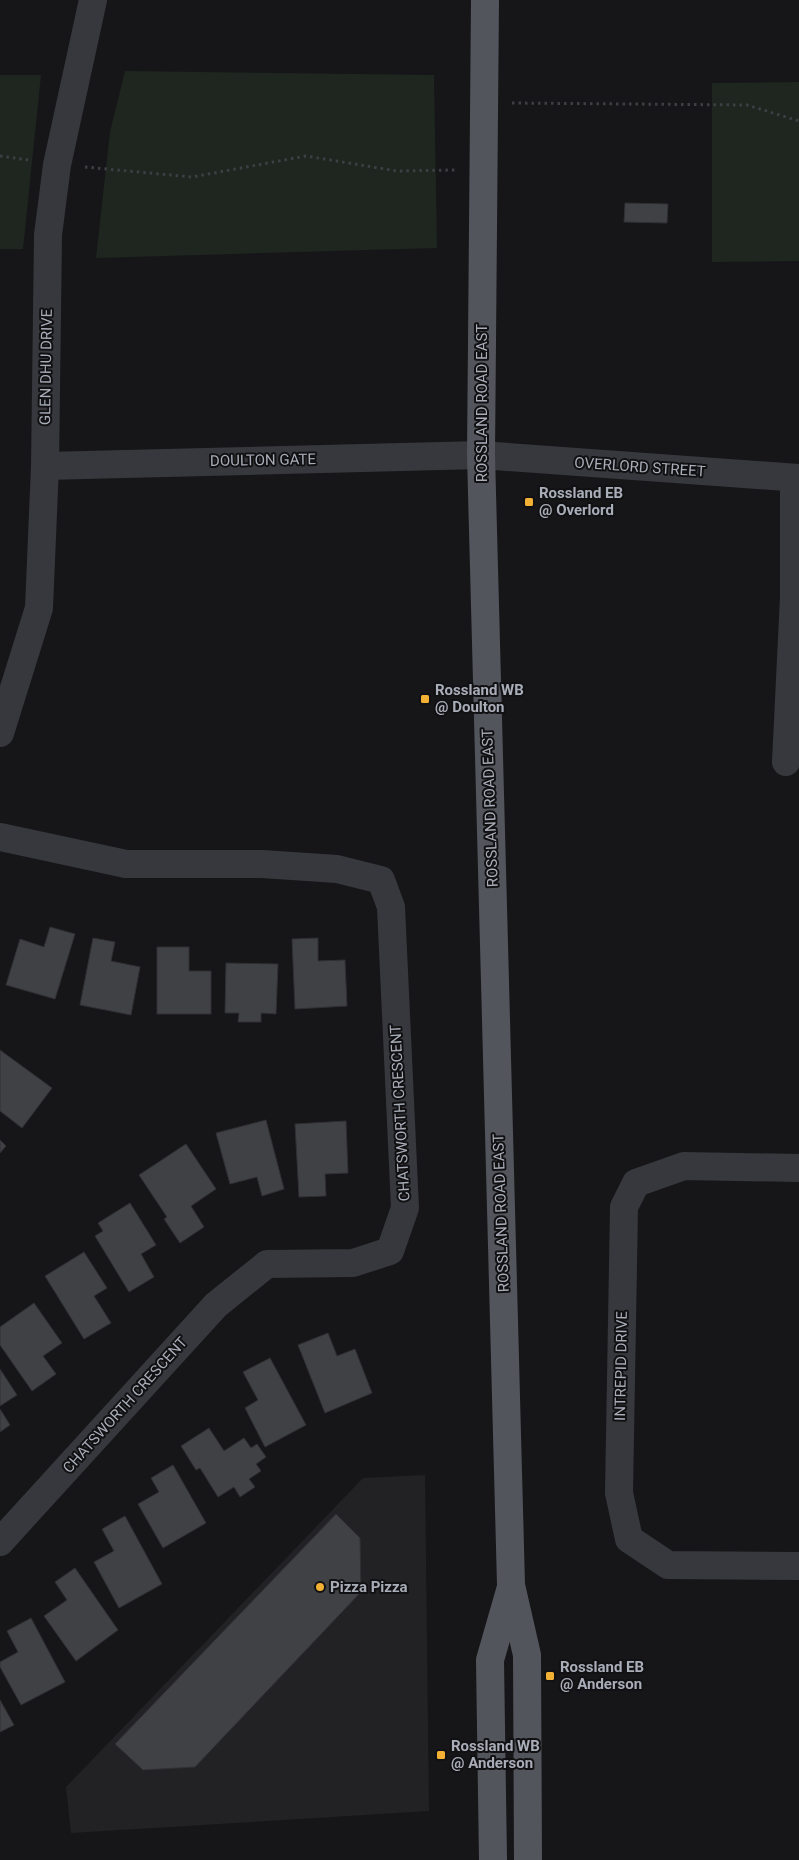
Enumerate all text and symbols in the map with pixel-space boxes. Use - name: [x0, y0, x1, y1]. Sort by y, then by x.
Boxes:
- street label: GLEN DHU DRIVE: [36, 308, 56, 425]
- street label: ROSSLAND ROAD EAST: [473, 324, 491, 482]
- street label: DOULTON GATE: [210, 450, 317, 470]
- street label: OVERLORD STREET: [574, 453, 706, 481]
- place label: Rossland EB @ Overlord: [539, 484, 623, 519]
- marker: Rossland EB @ Overlord: [523, 496, 535, 508]
- place label: Rossland WB @ Doulton: [435, 681, 524, 716]
- marker: Rossland WB @ Doulton: [419, 693, 431, 705]
- street label: ROSSLAND ROAD EAST: [478, 728, 502, 888]
- street label: CHATSWORTH CRESCENT: [386, 1024, 414, 1202]
- street label: ROSSLAND ROAD EAST: [489, 1133, 513, 1293]
- street label: INTREPID DRIVE: [611, 1311, 631, 1421]
- street label: CHATSWORTH CRESCENT: [59, 1333, 191, 1477]
- place label: Pizza Pizza: [330, 1578, 408, 1596]
- marker: Pizza Pizza: [314, 1581, 326, 1593]
- place label: Rossland EB @ Anderson: [560, 1658, 644, 1693]
- marker: Rossland EB @ Anderson: [544, 1670, 556, 1682]
- place label: Rossland WB @ Anderson: [451, 1737, 540, 1772]
- marker: Rossland WB @ Anderson: [435, 1749, 447, 1761]

